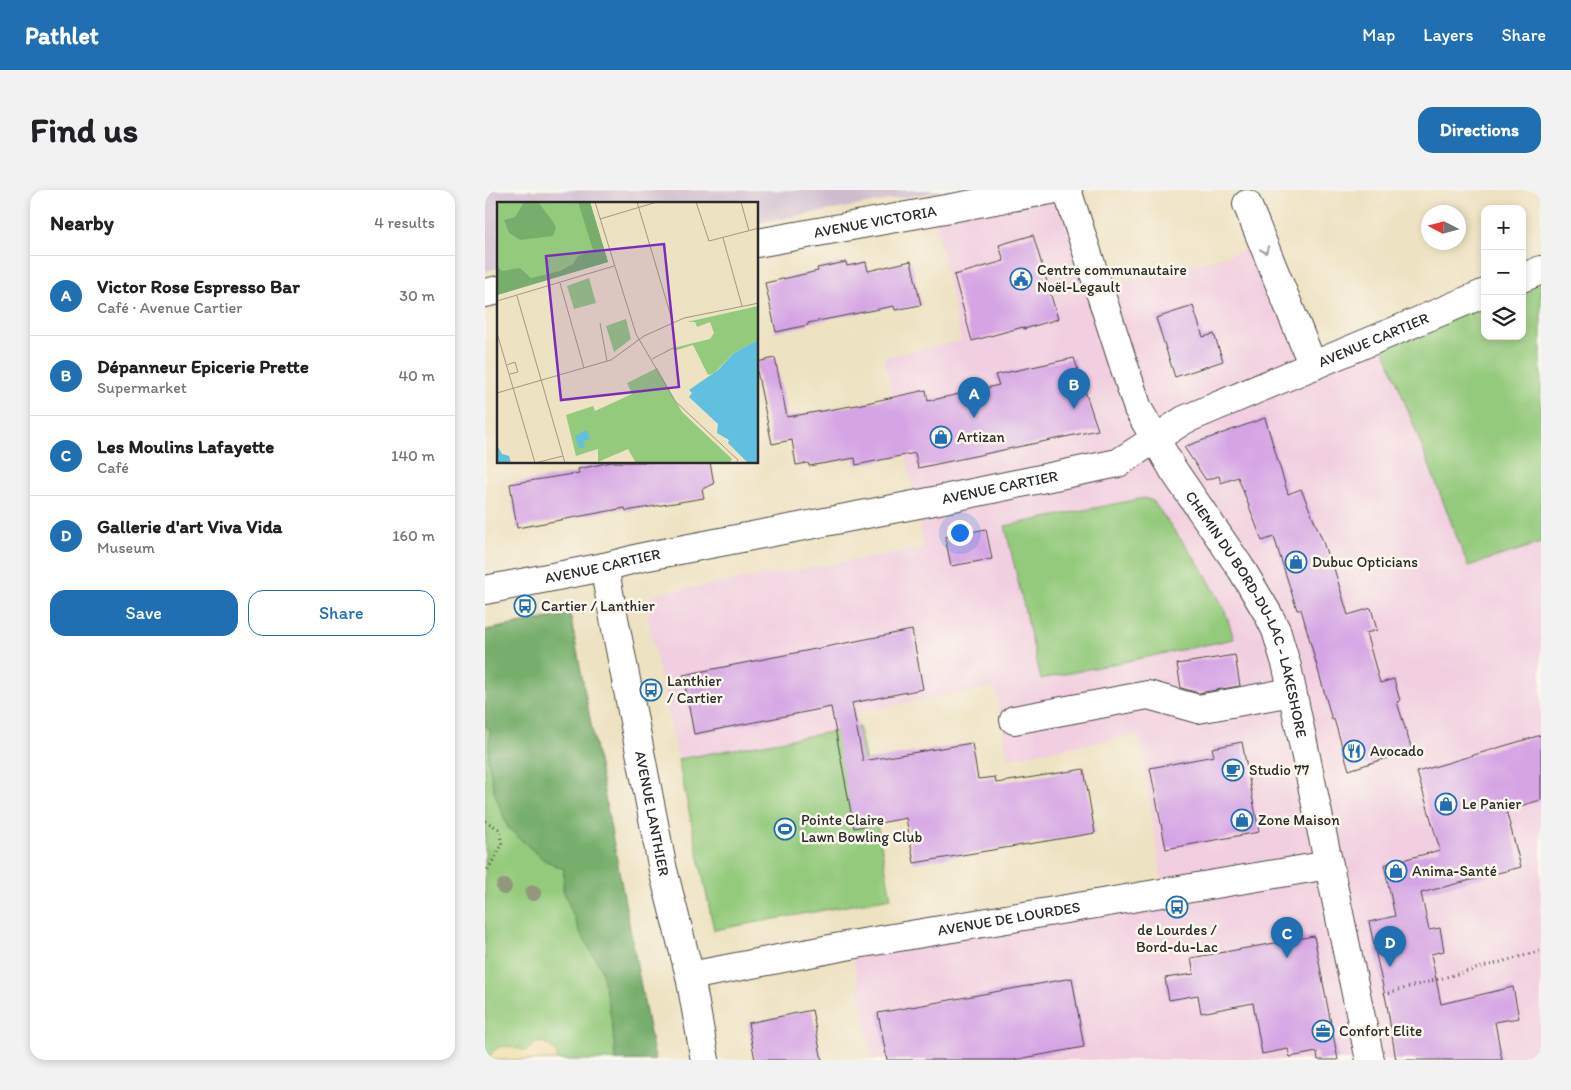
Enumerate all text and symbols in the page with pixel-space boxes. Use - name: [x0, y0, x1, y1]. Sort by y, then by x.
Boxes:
- text: Pathlet: [25, 21, 99, 50]
- text: Map: [1362, 24, 1395, 46]
- text: Layers: [1423, 24, 1473, 46]
- text: Share: [1501, 24, 1546, 46]
- button: Directions: [1418, 107, 1541, 153]
- text: Find us: [30, 109, 138, 151]
- inset map: [497, 202, 759, 464]
- street label: AVENUE VICTORIA: [812, 202, 938, 242]
- north arrow: [1421, 205, 1466, 250]
- map controls: [1481, 205, 1526, 340]
- button: +: [1481, 205, 1526, 250]
- text: Nearby: [50, 210, 114, 235]
- text: 4 results: [374, 213, 435, 232]
- one-way arrow: [1260, 245, 1270, 253]
- button: −: [1481, 250, 1526, 295]
- place label: Centre communautaire Noël-Legault: [1037, 261, 1187, 296]
- public building icon: Centre communautaire Noël-Legault: [1009, 267, 1033, 291]
- text: Victor Rose Espresso Bar: [97, 275, 300, 298]
- text: A: [61, 286, 71, 305]
- text: 30 m: [399, 286, 435, 305]
- button: layers: [1481, 295, 1526, 340]
- text: Café · Avenue Cartier: [97, 298, 242, 317]
- street label: AVENUE CARTIER: [1316, 309, 1431, 371]
- text: Dépanneur Epicerie Prette: [97, 355, 309, 378]
- text: B: [61, 366, 71, 385]
- text: 40 m: [398, 366, 435, 385]
- pin: B: [1058, 368, 1090, 409]
- pin: A: [958, 377, 990, 418]
- text: Supermarket: [97, 378, 187, 397]
- shop icon: Artizan: [929, 425, 953, 449]
- place label: Artizan: [957, 428, 1005, 446]
- text: Les Moulins Lafayette: [97, 435, 274, 458]
- text: C: [61, 446, 71, 465]
- text: 140 m: [391, 446, 435, 465]
- text: Café: [97, 458, 129, 477]
- street label: AVENUE CARTIER: [940, 467, 1059, 508]
- street label: CHEMIN DU BORD-DU-LAC - LAKESHORE: [1182, 488, 1311, 739]
- text: Gallerie d'art Viva Vida: [97, 515, 282, 538]
- your location: [947, 520, 973, 546]
- text: D: [61, 526, 71, 545]
- text: 160 m: [392, 526, 435, 545]
- text: Museum: [97, 538, 155, 557]
- street label: AVENUE CARTIER: [543, 545, 662, 587]
- shop icon: Dubuc Opticians: [1284, 550, 1308, 574]
- place label: Dubuc Opticians: [1312, 553, 1418, 571]
- button: Save: [50, 590, 238, 636]
- button: Share: [248, 590, 435, 636]
- bus stop icon: Cartier / Lanthier: [513, 594, 537, 618]
- place label: Cartier / Lanthier: [541, 597, 655, 615]
- place label: Lanthier / Cartier: [667, 672, 723, 707]
- bus stop icon: Lanthier / Cartier: [639, 678, 663, 702]
- restaurant icon: Avocado: [1342, 739, 1366, 763]
- place label: Avocado: [1370, 742, 1424, 760]
- street label: AVENUE LANTHIER: [631, 749, 673, 878]
- cafe icon: Studio 77: [1221, 758, 1245, 782]
- place label: Studio 77: [1249, 761, 1310, 779]
- shop icon: Le Panier: [1434, 792, 1458, 816]
- place label: Le Panier: [1462, 795, 1521, 813]
- shop icon: Zone Maison: [1230, 808, 1254, 832]
- place label: Pointe Claire Lawn Bowling Club: [801, 811, 923, 846]
- place label: Zone Maison: [1258, 811, 1340, 829]
- sports icon: Pointe Claire Lawn Bowling Club: [773, 817, 797, 841]
- shop icon: Anima-Santé: [1384, 859, 1408, 883]
- place label: Anima-Santé: [1412, 862, 1497, 880]
- bus stop icon: de Lourdes / Bord-du-Lac: [1165, 895, 1189, 919]
- street label: AVENUE DE LOURDES: [936, 898, 1081, 939]
- pin: C: [1271, 917, 1303, 958]
- place label: de Lourdes / Bord-du-Lac: [1136, 921, 1218, 956]
- pin: D: [1374, 926, 1406, 967]
- office icon: Confort Elite: [1311, 1019, 1335, 1043]
- place label: Confort Elite: [1339, 1022, 1422, 1040]

